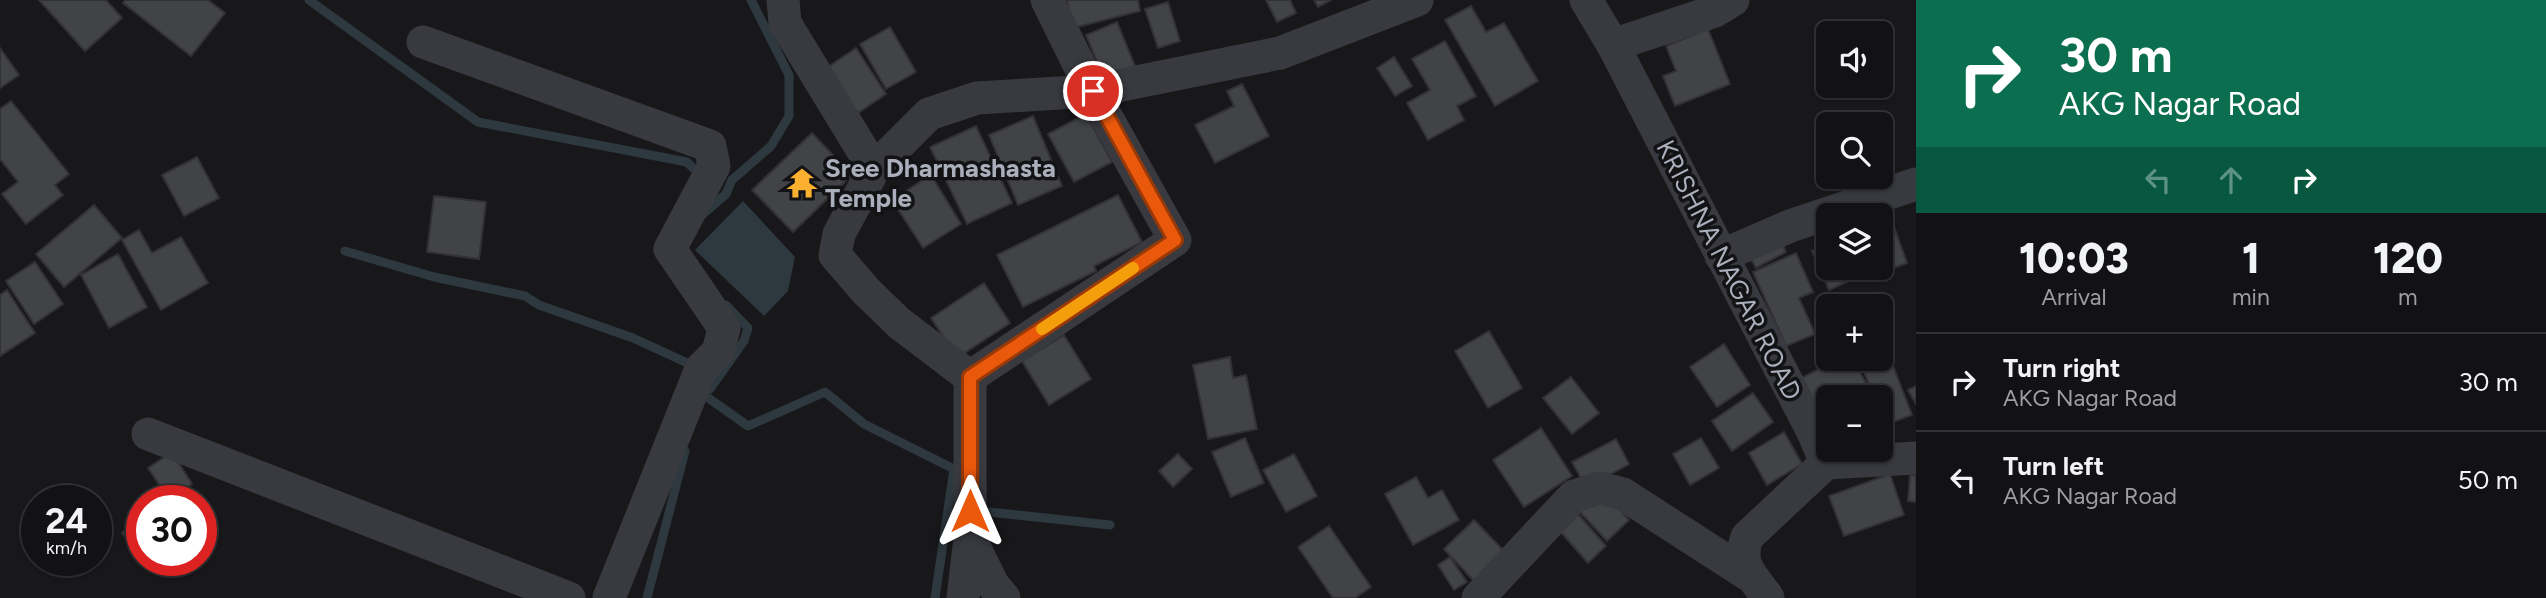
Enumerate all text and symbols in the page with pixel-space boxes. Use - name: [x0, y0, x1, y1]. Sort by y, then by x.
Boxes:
- map controls: [1816, 21, 1893, 462]
- button: sound: [1816, 21, 1893, 98]
- text: 30 m: [2059, 25, 2172, 84]
- icon: right: [1944, 28, 2035, 119]
- pin: [1063, 61, 1123, 121]
- icon: arrive: [1074, 72, 1112, 110]
- text: AKG Nagar Road: [2059, 85, 2301, 123]
- button: search: [1816, 112, 1893, 189]
- street label: KRISHNA NAGAR ROAD: [1649, 135, 1809, 405]
- place label: Sree Dharmashasta Temple: [825, 152, 1056, 214]
- icon: left: [2139, 161, 2177, 199]
- icon: ahead: [2212, 161, 2250, 199]
- icon: right: [2285, 161, 2323, 199]
- temple icon: Sree Dharmashasta Temple: [785, 166, 819, 200]
- button: layers: [1816, 203, 1893, 280]
- text: 10:03: [2019, 233, 2129, 284]
- text: 1: [2242, 233, 2260, 284]
- text: 120: [2373, 233, 2443, 284]
- text: Arrival: [2042, 283, 2106, 311]
- text: min: [2232, 283, 2270, 311]
- text: m: [2398, 283, 2418, 311]
- button: +: [1816, 294, 1893, 371]
- text: Turn right: [2003, 352, 2120, 384]
- icon: right: [1944, 363, 1982, 401]
- text: 30 m: [2459, 366, 2518, 398]
- text: AKG Nagar Road: [2003, 384, 2177, 412]
- button: −: [1816, 385, 1893, 462]
- text: Turn left: [2003, 450, 2104, 482]
- icon: left: [1944, 461, 1982, 499]
- text: 50 m: [2458, 464, 2518, 496]
- position arrow: [933, 474, 1007, 548]
- text: AKG Nagar Road: [2003, 482, 2177, 510]
- speed limit sign: 30: [126, 485, 217, 576]
- text: 24: [45, 500, 88, 542]
- text: km/h: [46, 537, 87, 559]

